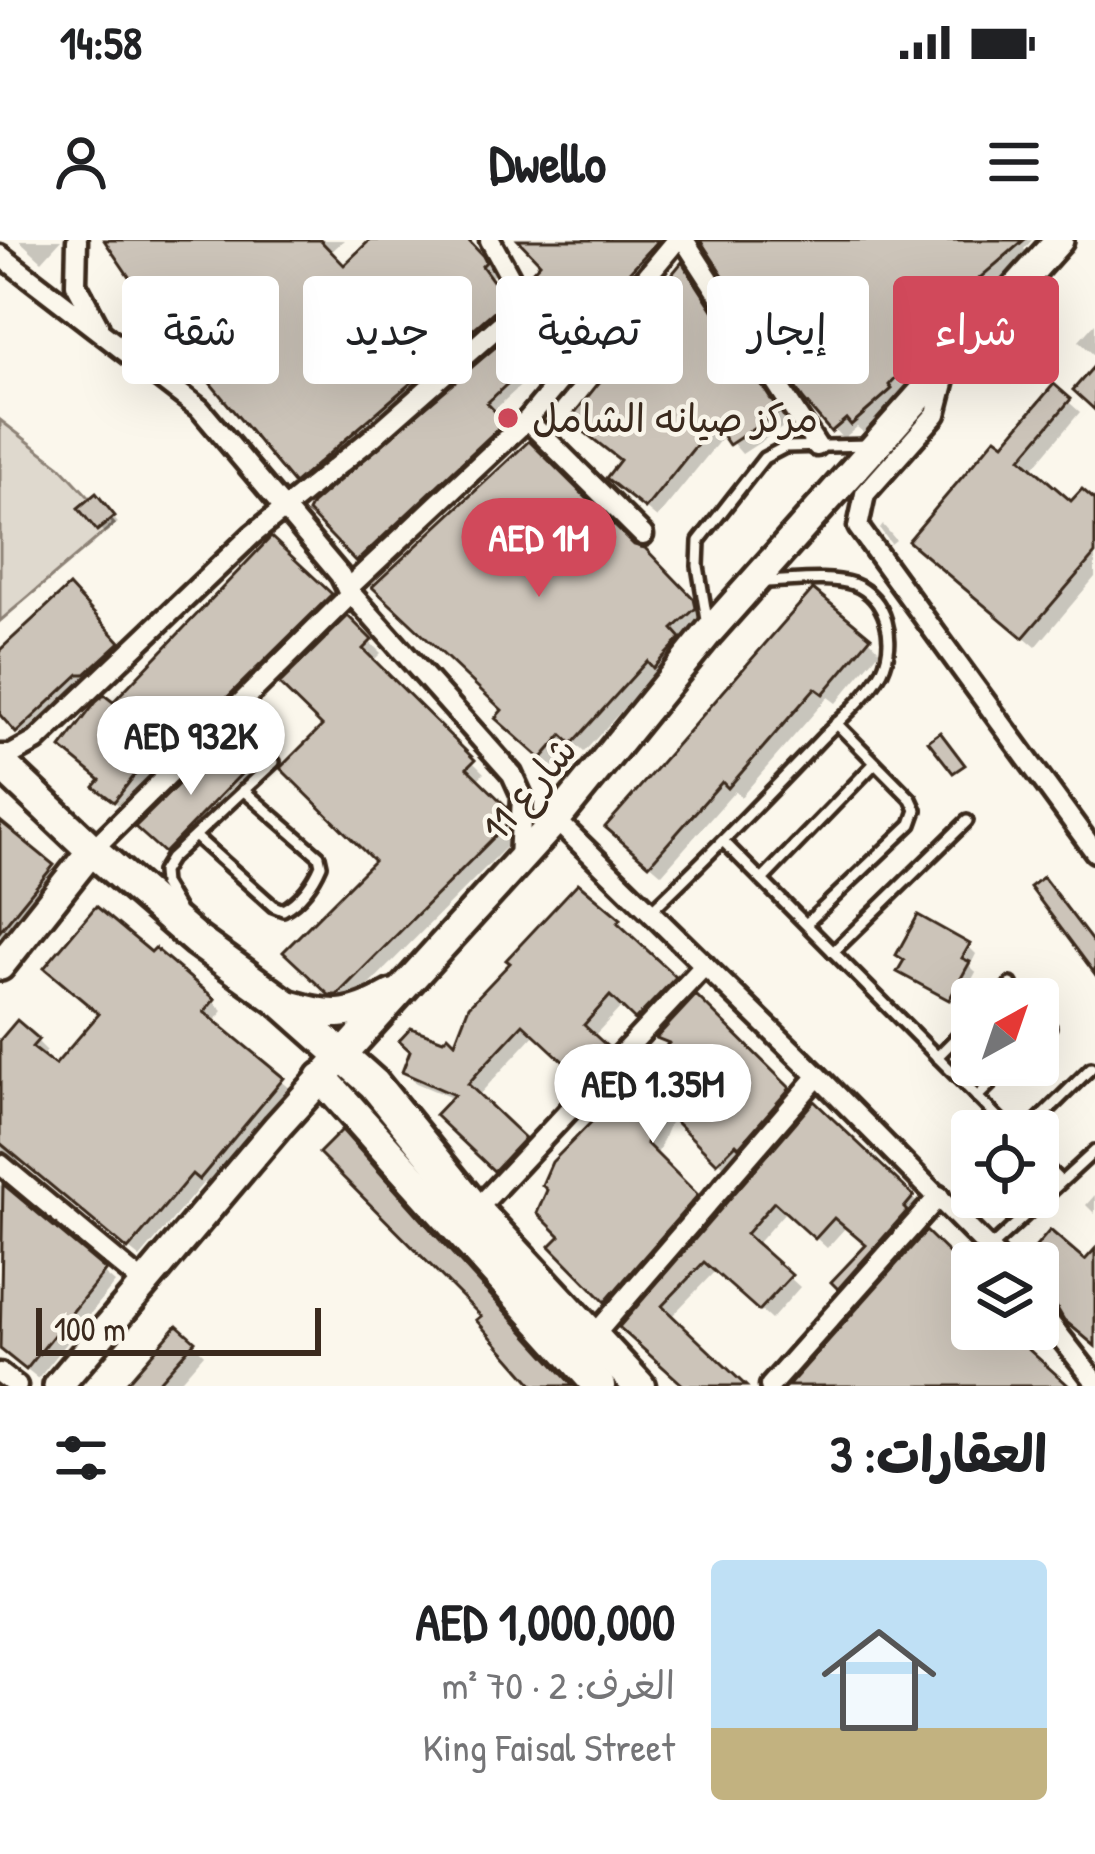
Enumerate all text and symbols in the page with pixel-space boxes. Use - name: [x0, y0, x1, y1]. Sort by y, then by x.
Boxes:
- text: 14:58: [60, 12, 142, 73]
- text: Dwello: [489, 126, 606, 199]
- icon: person: [48, 129, 114, 195]
- icon: menu: [981, 129, 1047, 195]
- chip: شقة: [122, 276, 279, 384]
- chip: جديد: [303, 276, 472, 384]
- chip: تصفية: [496, 276, 683, 384]
- chip: إيجار: [707, 276, 869, 384]
- chip: شراء: [893, 276, 1059, 384]
- place label: مركز صيانه الشامل: [532, 391, 818, 444]
- marker: مركز صيانه الشامل: [495, 405, 521, 431]
- pin: AED 1M: [441, 498, 637, 600]
- text: AED 1M: [488, 510, 590, 563]
- pin: AED 932K: [67, 696, 315, 798]
- text: AED 932K: [124, 708, 258, 761]
- street label: شارع 11: [469, 724, 590, 853]
- north arrow: [951, 978, 1059, 1086]
- map controls: [951, 978, 1059, 1350]
- pin: AED 1.35M: [516, 1044, 790, 1146]
- text: AED 1.35M: [581, 1056, 725, 1109]
- button: locate: [951, 1110, 1059, 1218]
- button: layers: [951, 1242, 1059, 1350]
- scale bar: [36, 1302, 321, 1355]
- text: 100 m: [54, 1307, 126, 1351]
- text: العقارات: 3: [830, 1419, 1047, 1488]
- icon: filters: [48, 1425, 114, 1491]
- text: AED 1,000,000: [415, 1587, 675, 1656]
- icon: home: [807, 1608, 951, 1752]
- text: الغرف: 2 · 70 m²: [442, 1658, 675, 1711]
- text: King Faisal Street: [423, 1720, 675, 1773]

